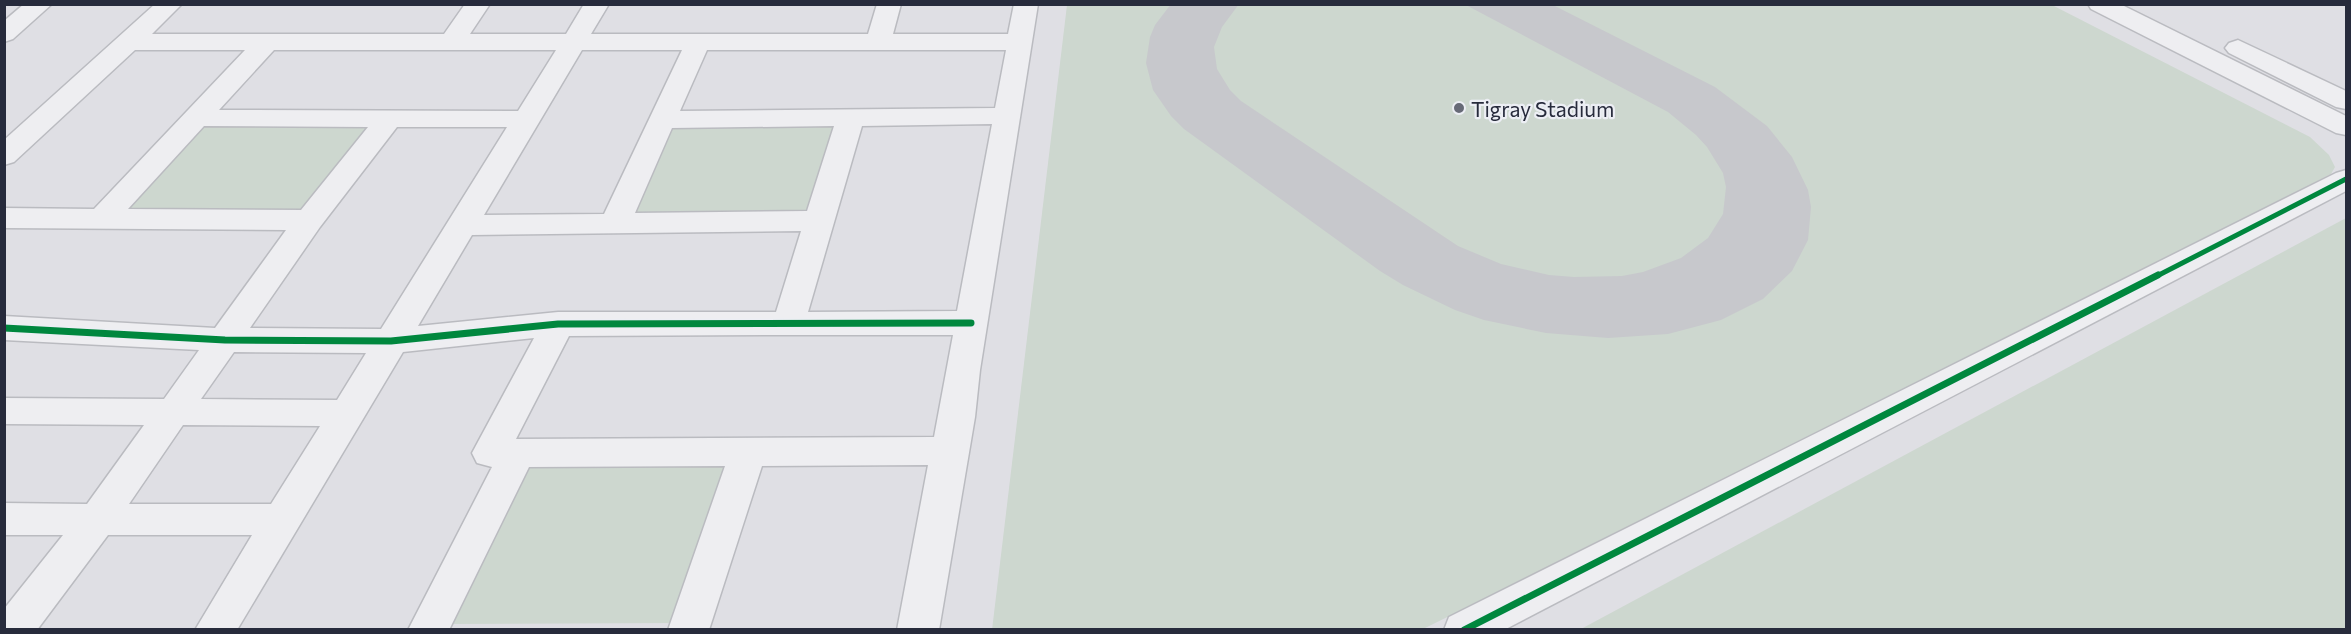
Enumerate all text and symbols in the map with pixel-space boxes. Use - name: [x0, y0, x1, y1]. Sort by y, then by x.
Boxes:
- place label: Tigray Stadium: [1471, 96, 1614, 121]
- marker: Tigray Stadium: [1452, 101, 1466, 115]

